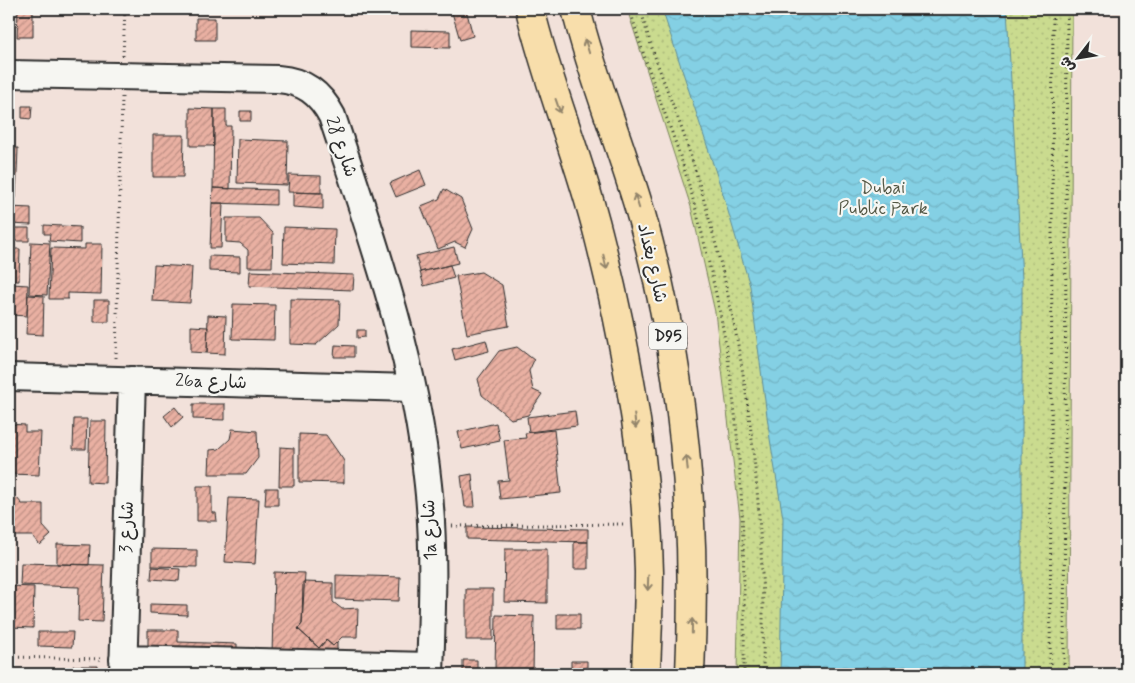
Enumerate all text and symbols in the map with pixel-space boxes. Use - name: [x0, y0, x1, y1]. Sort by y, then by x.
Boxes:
- north arrow: [1052, 32, 1102, 82]
- one-way arrow: [581, 39, 591, 55]
- text: ش: [1056, 53, 1079, 75]
- one-way arrow: [554, 98, 564, 114]
- street label: شارع 28: [319, 114, 363, 180]
- park label: Dubai Public Park: [838, 176, 928, 221]
- one-way arrow: [632, 193, 641, 209]
- street label: شارع بغداد: [631, 221, 673, 305]
- one-way arrow: [601, 253, 610, 269]
- road number: D95: [649, 322, 687, 350]
- street label: 26a شارع: [175, 369, 247, 395]
- one-way arrow: [630, 413, 640, 429]
- one-way arrow: [682, 456, 691, 472]
- street label: 1a شارع: [417, 499, 443, 561]
- street label: شارع 3: [114, 501, 140, 553]
- one-way arrow: [644, 575, 653, 591]
- one-way arrow: [687, 618, 697, 634]

